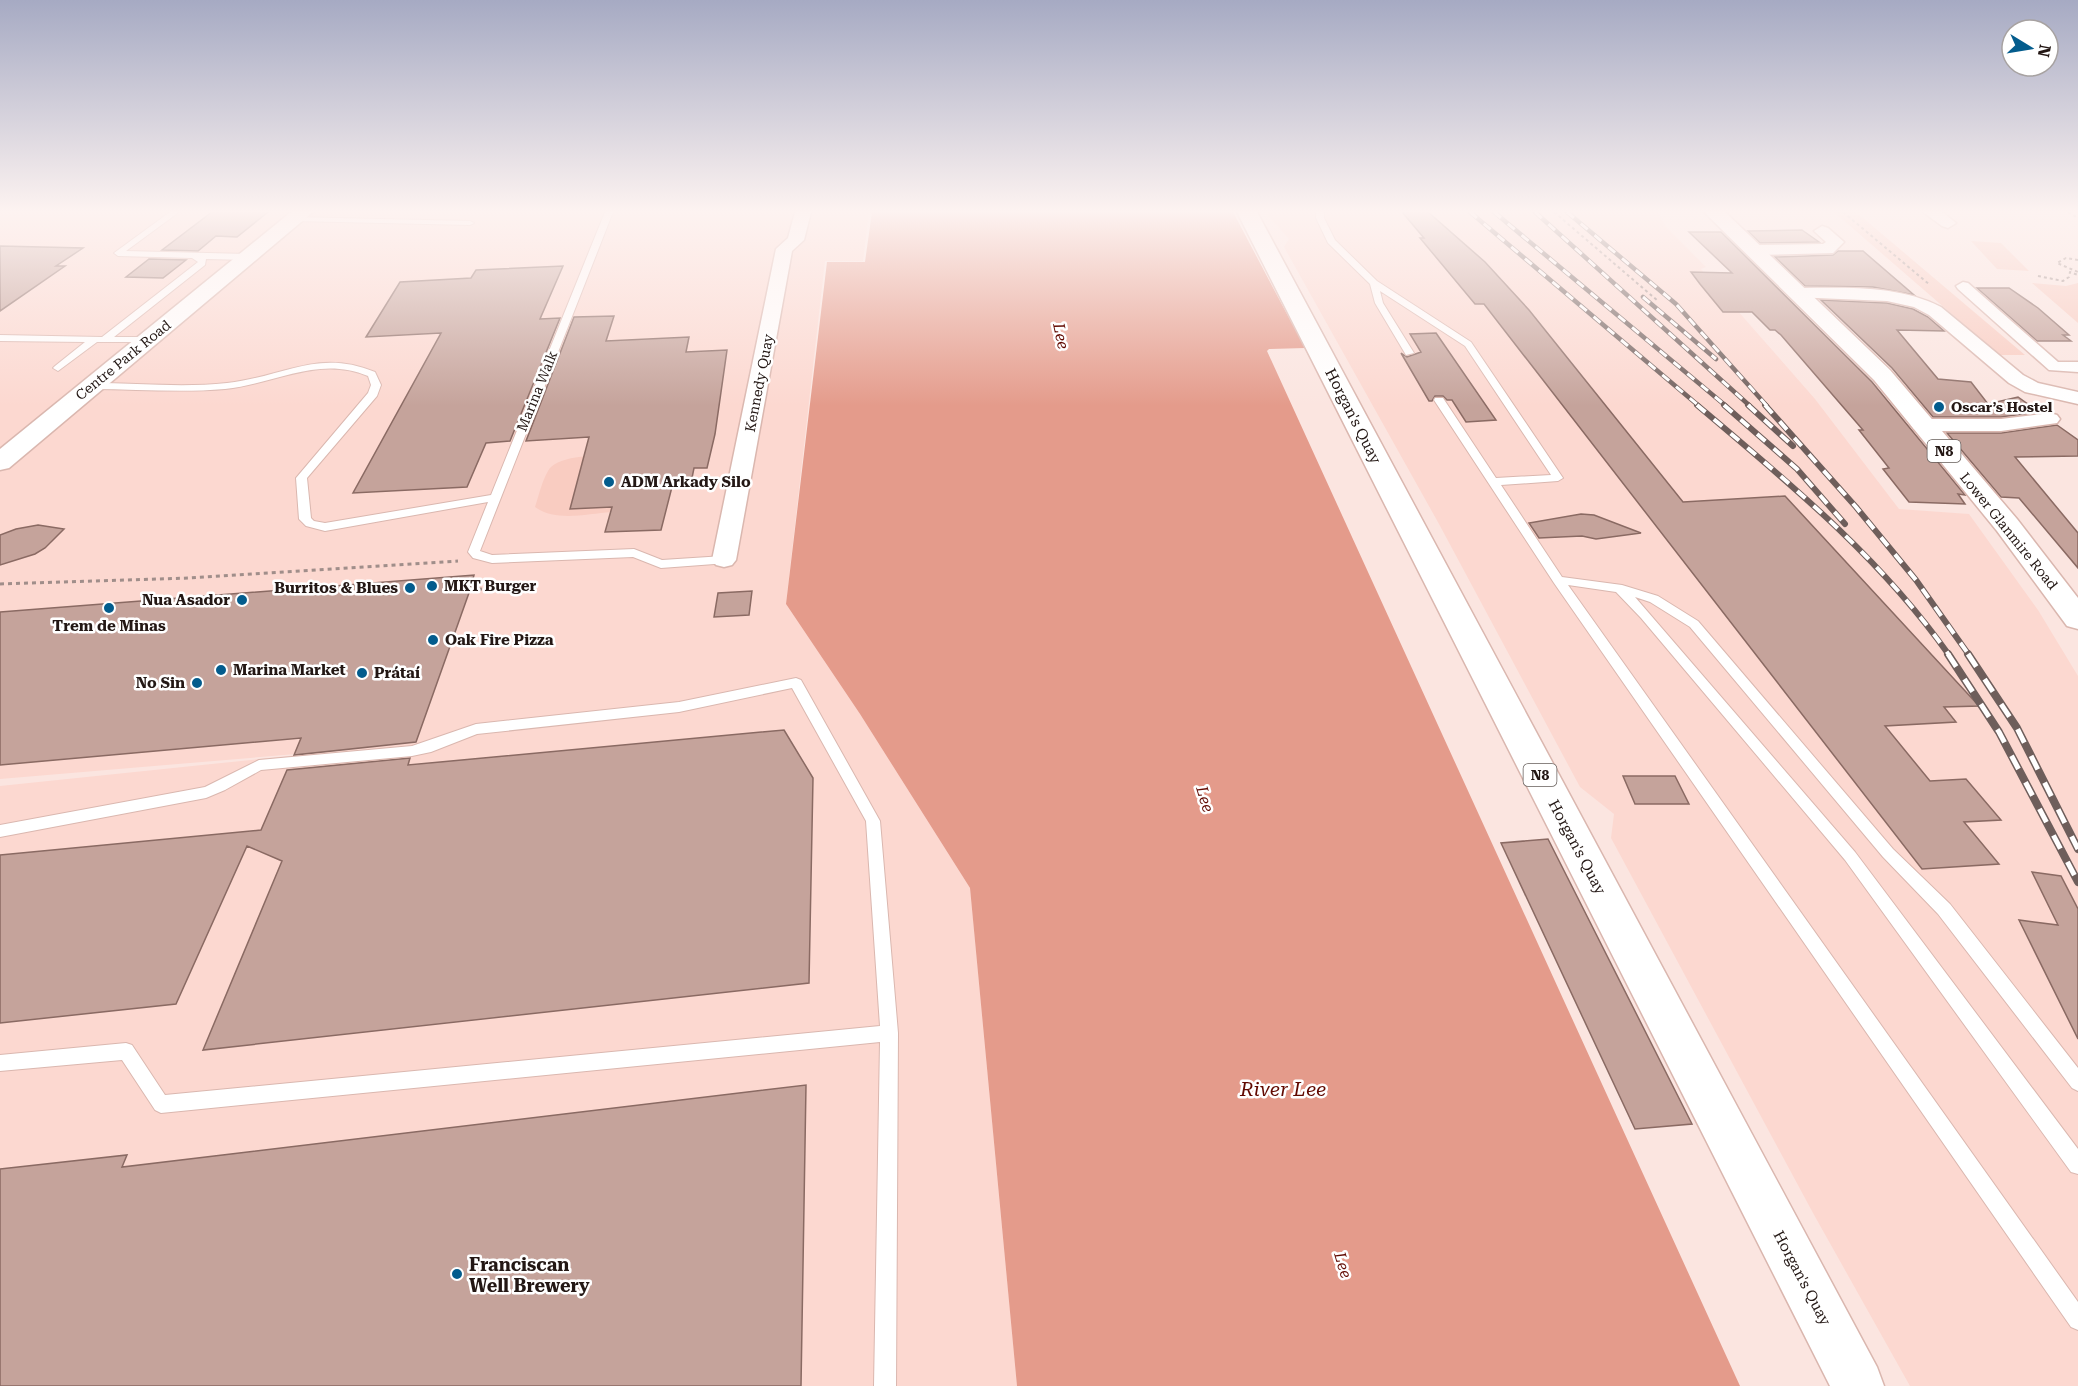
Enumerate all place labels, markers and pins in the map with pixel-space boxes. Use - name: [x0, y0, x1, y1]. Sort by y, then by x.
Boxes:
- place label: Oscar’s Hostel: [1951, 399, 2053, 415]
- marker: Oscar’s Hostel: [1932, 400, 1946, 414]
- place label: ADM Arkady Silo: [621, 473, 751, 491]
- marker: ADM Arkady Silo: [602, 475, 616, 489]
- place label: MKT Burger: [444, 577, 537, 595]
- place label: Burritos & Blues: [274, 579, 398, 597]
- marker: MKT Burger: [425, 579, 439, 593]
- marker: Burritos & Blues: [403, 581, 417, 595]
- place label: Nua Asador: [142, 591, 230, 609]
- marker: Nua Asador: [235, 593, 249, 607]
- marker: Trem de Minas: [102, 601, 116, 615]
- place label: Trem de Minas: [52, 617, 166, 635]
- place label: Oak Fire Pizza: [445, 631, 554, 649]
- marker: Oak Fire Pizza: [426, 633, 440, 647]
- place label: Marina Market: [233, 661, 346, 679]
- marker: Marina Market: [214, 663, 228, 677]
- place label: Prátaí: [374, 664, 420, 682]
- marker: Prátaí: [355, 666, 369, 680]
- place label: No Sin: [136, 674, 185, 692]
- marker: No Sin: [190, 676, 204, 690]
- place label: Franciscan Well Brewery: [469, 1254, 590, 1296]
- marker: Franciscan Well Brewery: [450, 1267, 464, 1281]

